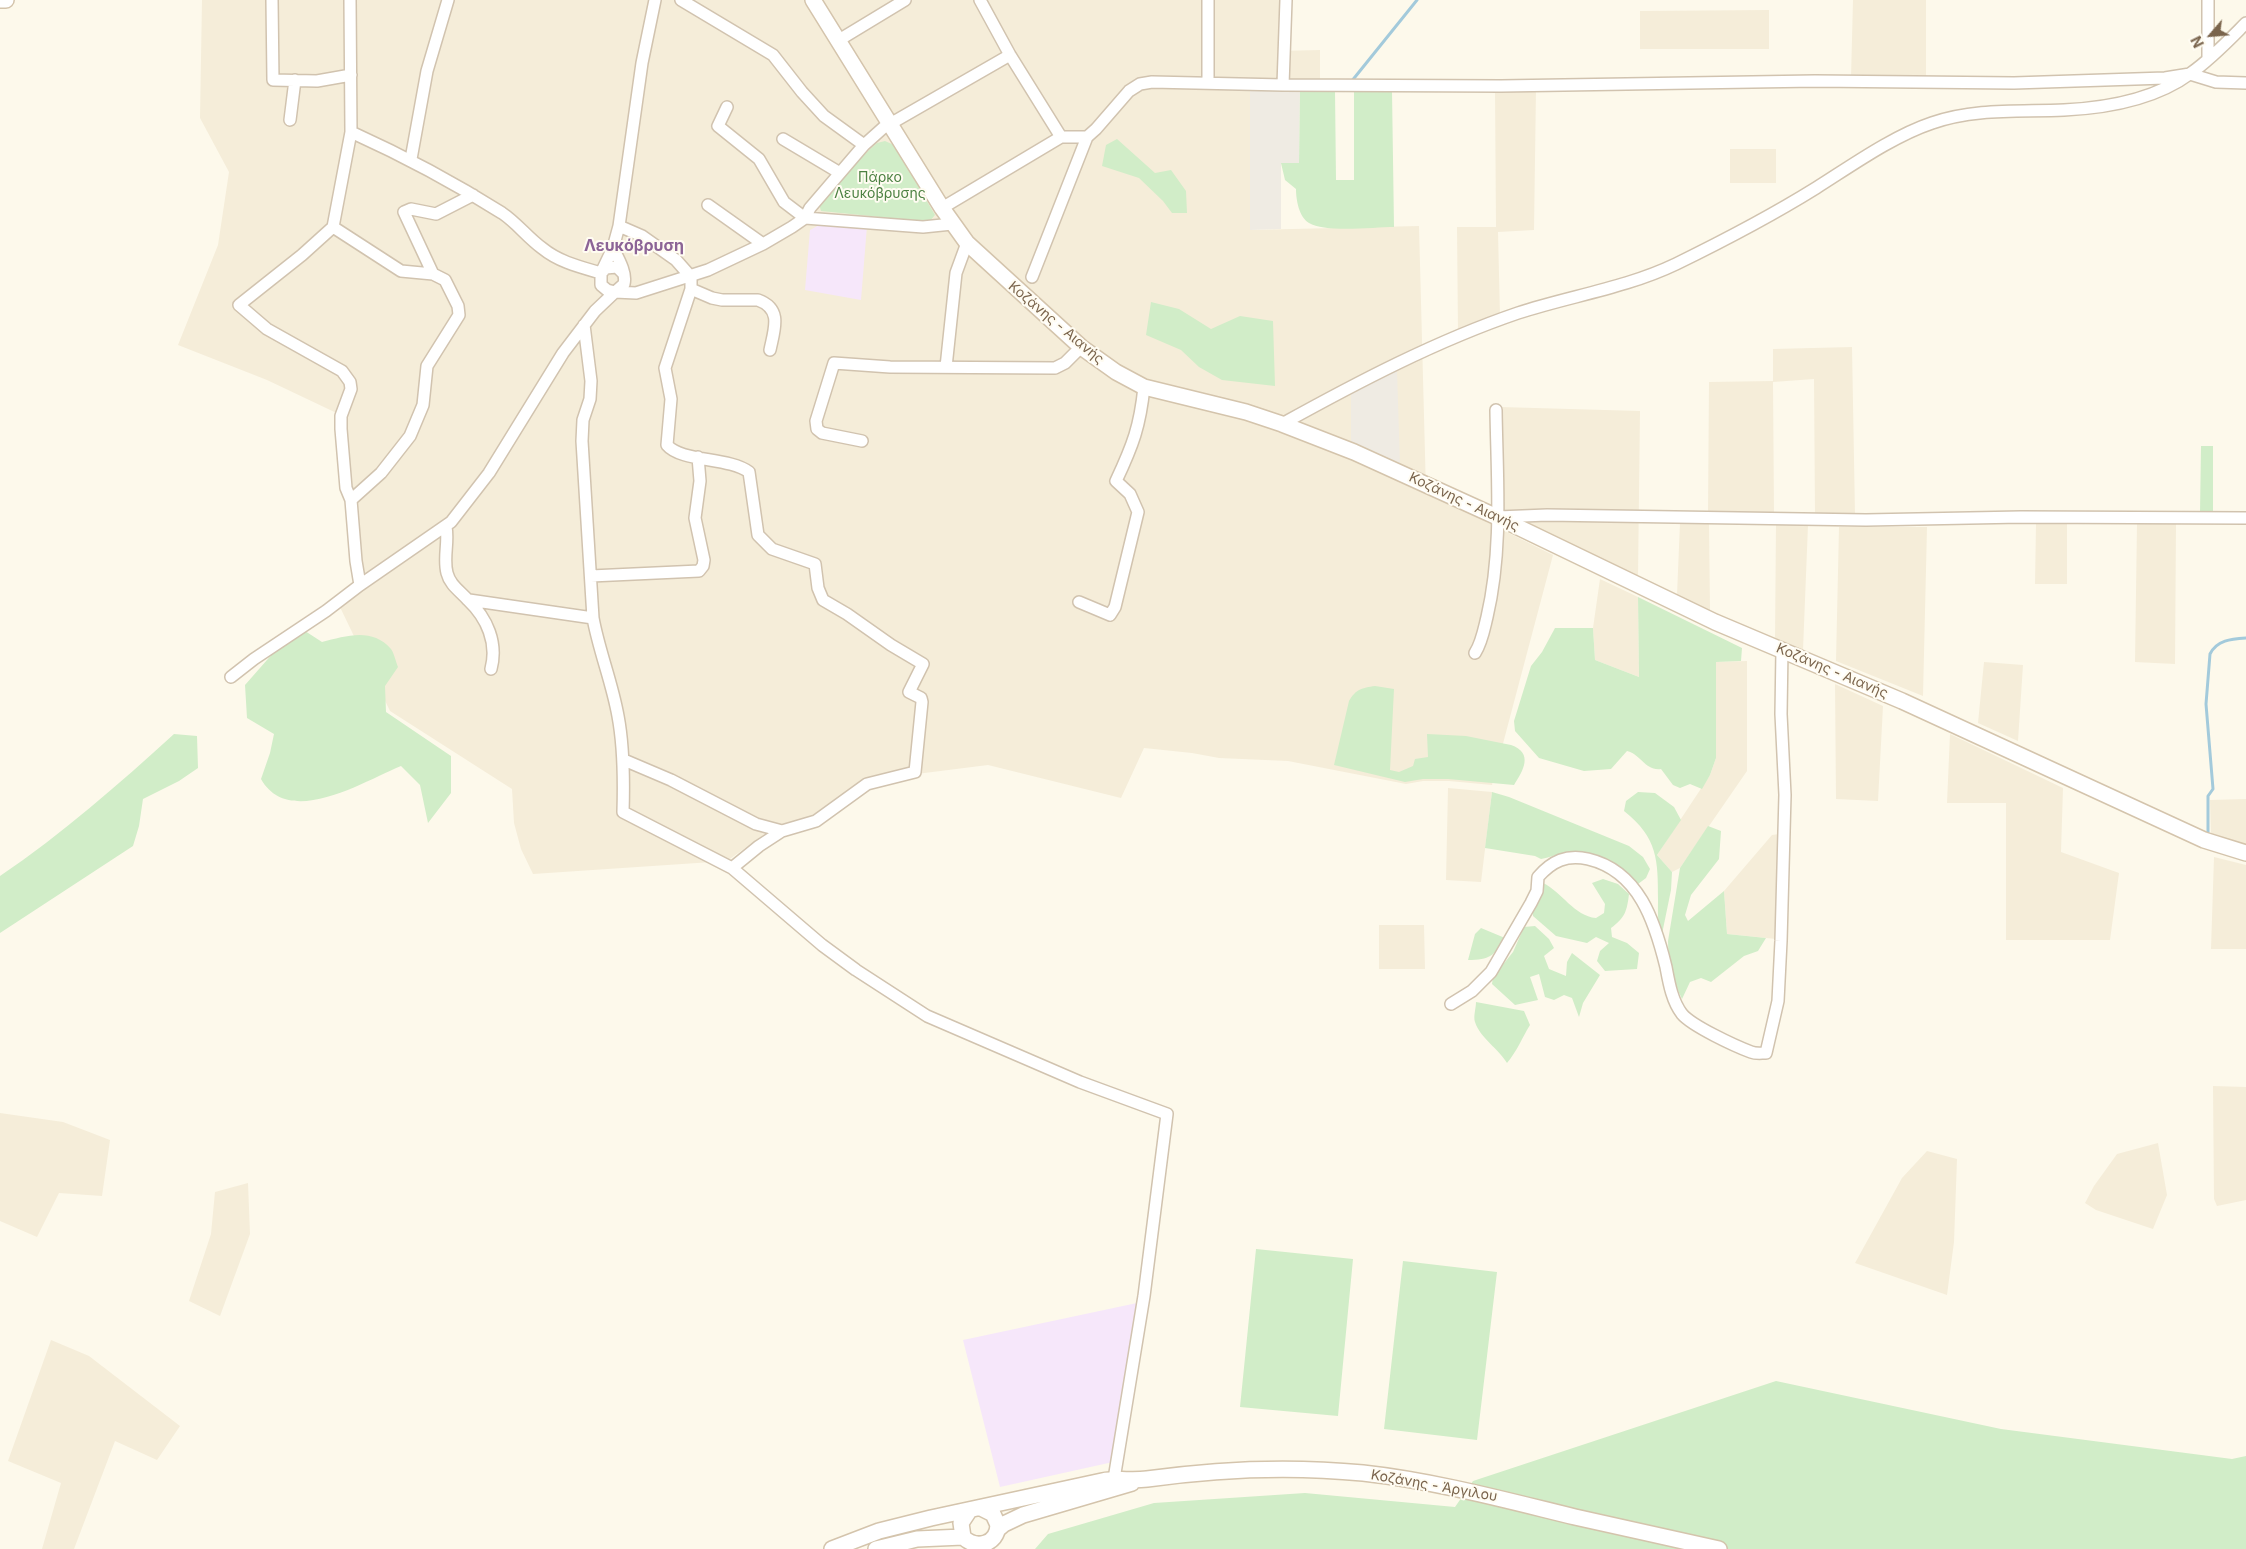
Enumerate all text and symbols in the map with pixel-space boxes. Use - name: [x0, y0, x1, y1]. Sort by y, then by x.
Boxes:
- north arrow: [2186, 10, 2236, 60]
- text: N: [2187, 33, 2207, 51]
- park label: Πάρκο Λευκόβρυσης: [834, 170, 926, 202]
- district label: Λευκόβρυση: [584, 236, 684, 256]
- street label: Κοζάνης - Αιανής: [1005, 278, 1107, 368]
- street label: Κοζάνης - Αιανής: [1406, 469, 1522, 535]
- street label: Κοζάνης - Αιανής: [1774, 640, 1890, 702]
- street label: Κοζάνης - Άργιλου: [1369, 1467, 1499, 1505]

